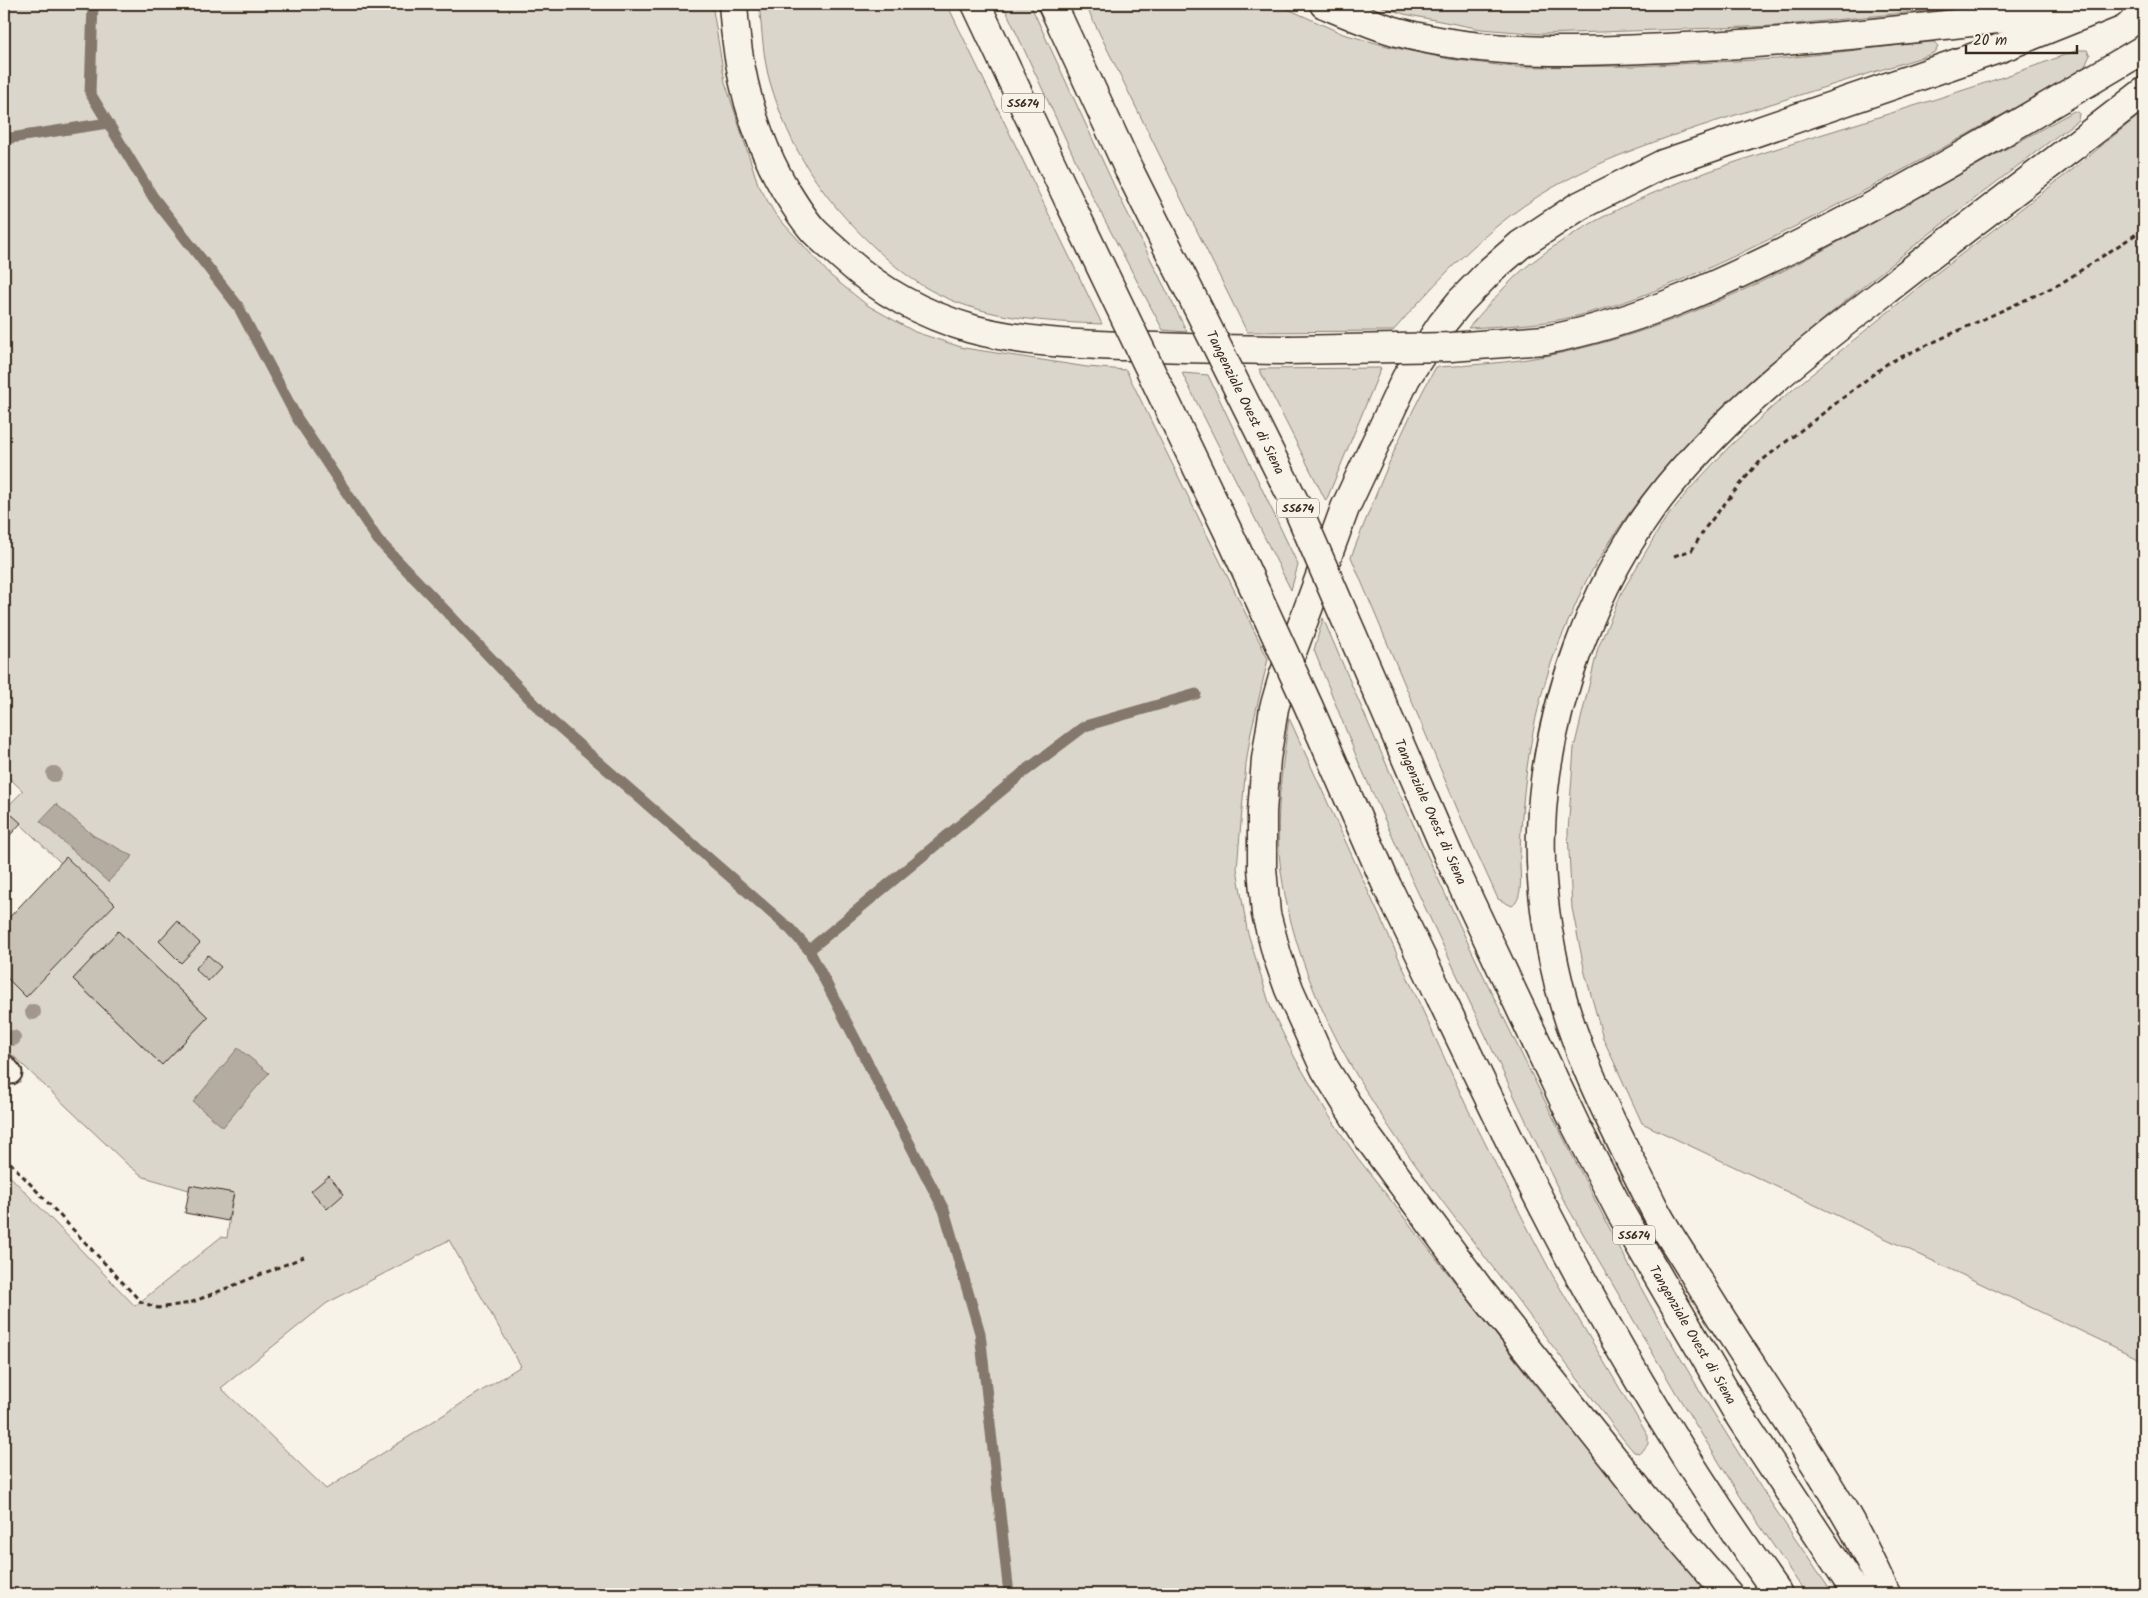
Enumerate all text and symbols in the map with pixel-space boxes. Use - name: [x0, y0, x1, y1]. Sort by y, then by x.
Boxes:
- scale bar: [1966, 22, 2077, 54]
- text: 20 m: [1973, 29, 2007, 53]
- road number: SS674: [1002, 94, 1044, 112]
- street label: Tangenziale Ovest di Siena: [1200, 327, 1290, 478]
- road number: SS674: [1277, 498, 1319, 518]
- street label: Tangenziale Ovest di Siena: [1388, 735, 1472, 889]
- road number: SS674: [1613, 1226, 1655, 1244]
- street label: Tangenziale Ovest di Siena: [1643, 1261, 1742, 1409]

